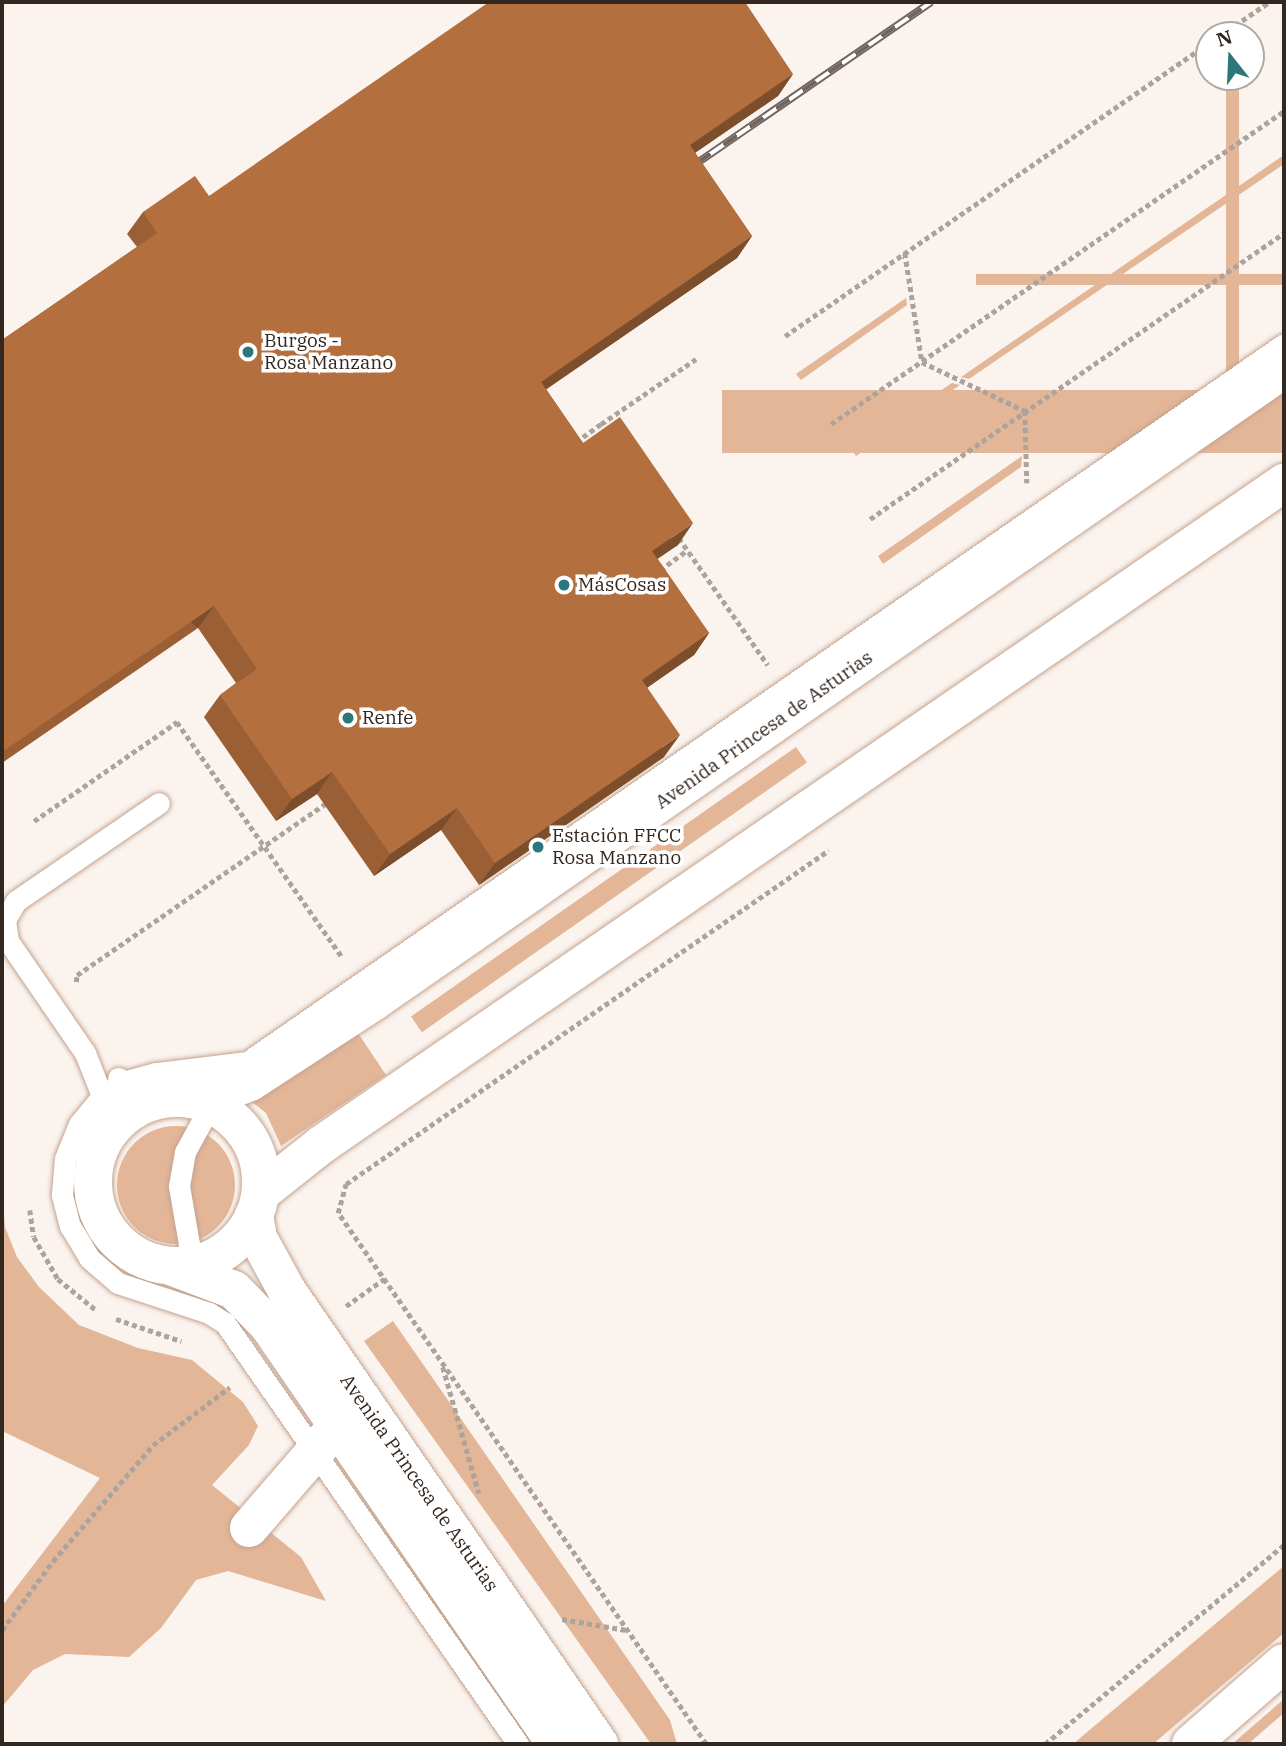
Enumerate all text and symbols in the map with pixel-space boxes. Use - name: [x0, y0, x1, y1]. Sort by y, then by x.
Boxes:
- north arrow: [1195, 21, 1265, 91]
- text: N: [1213, 24, 1235, 52]
- place label: Burgos - Rosa Manzano: [264, 330, 393, 374]
- marker: Burgos - Rosa Manzano: [238, 342, 258, 362]
- place label: MásCosas: [578, 574, 666, 596]
- marker: MásCosas: [556, 577, 572, 593]
- street label: Avenida Princesa de Asturias: [651, 646, 877, 814]
- place label: Renfe: [362, 707, 413, 729]
- marker: Renfe: [340, 710, 356, 726]
- place label: Estación FFCC Rosa Manzano: [552, 825, 681, 869]
- marker: Estación FFCC Rosa Manzano: [530, 839, 546, 855]
- street label: Avenida Princesa de Asturias: [335, 1370, 503, 1596]

